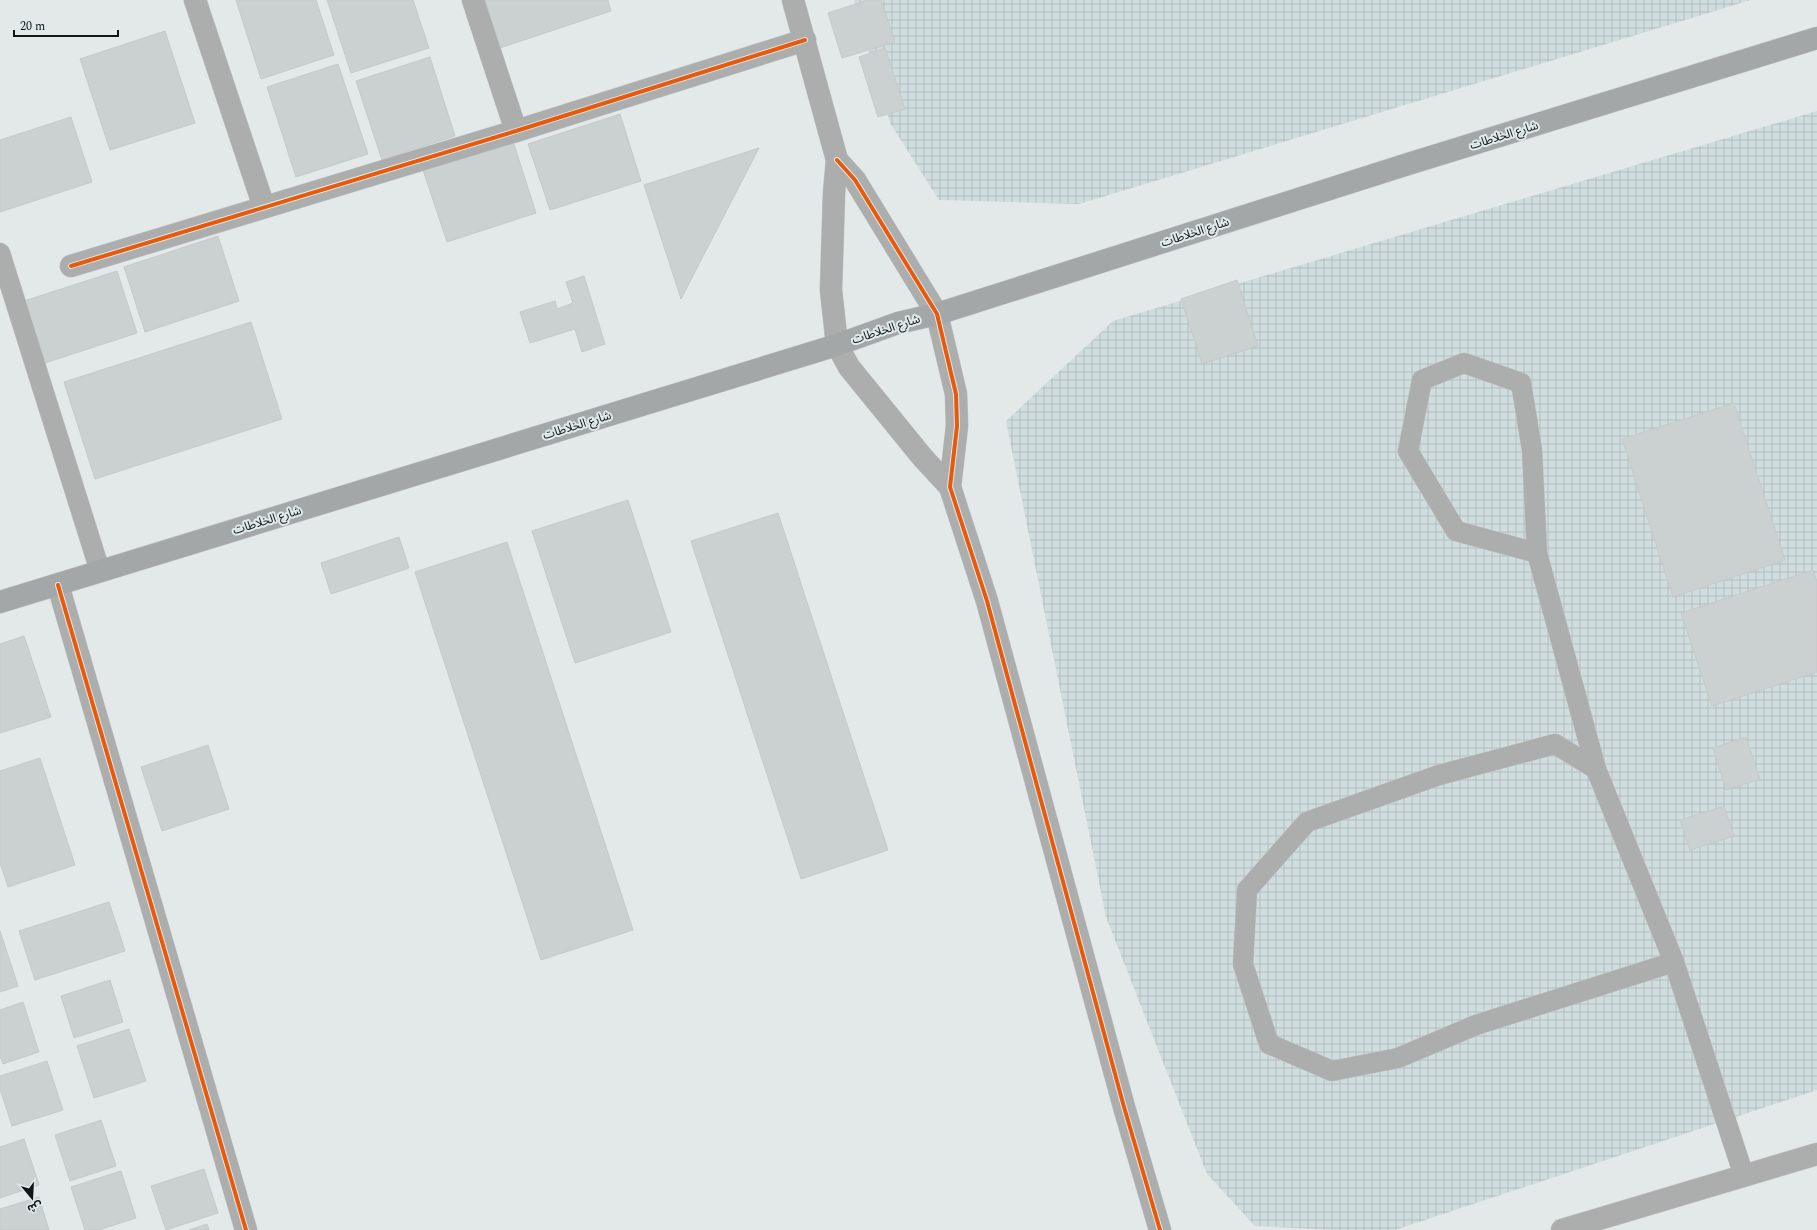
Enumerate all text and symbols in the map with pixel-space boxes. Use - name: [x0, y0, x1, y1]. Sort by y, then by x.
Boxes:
- scale bar: [14, 12, 118, 38]
- text: 20 m: [20, 17, 45, 36]
- street label: شارع الخلاطات: [1468, 116, 1541, 155]
- street label: شارع الخلاطات: [1159, 213, 1232, 252]
- street label: شارع الخلاطات: [850, 310, 923, 349]
- street label: شارع الخلاطات: [541, 406, 614, 445]
- street label: شارع الخلاطات: [231, 501, 304, 540]
- north arrow: [12, 1178, 52, 1218]
- text: ش: [25, 1197, 45, 1217]

